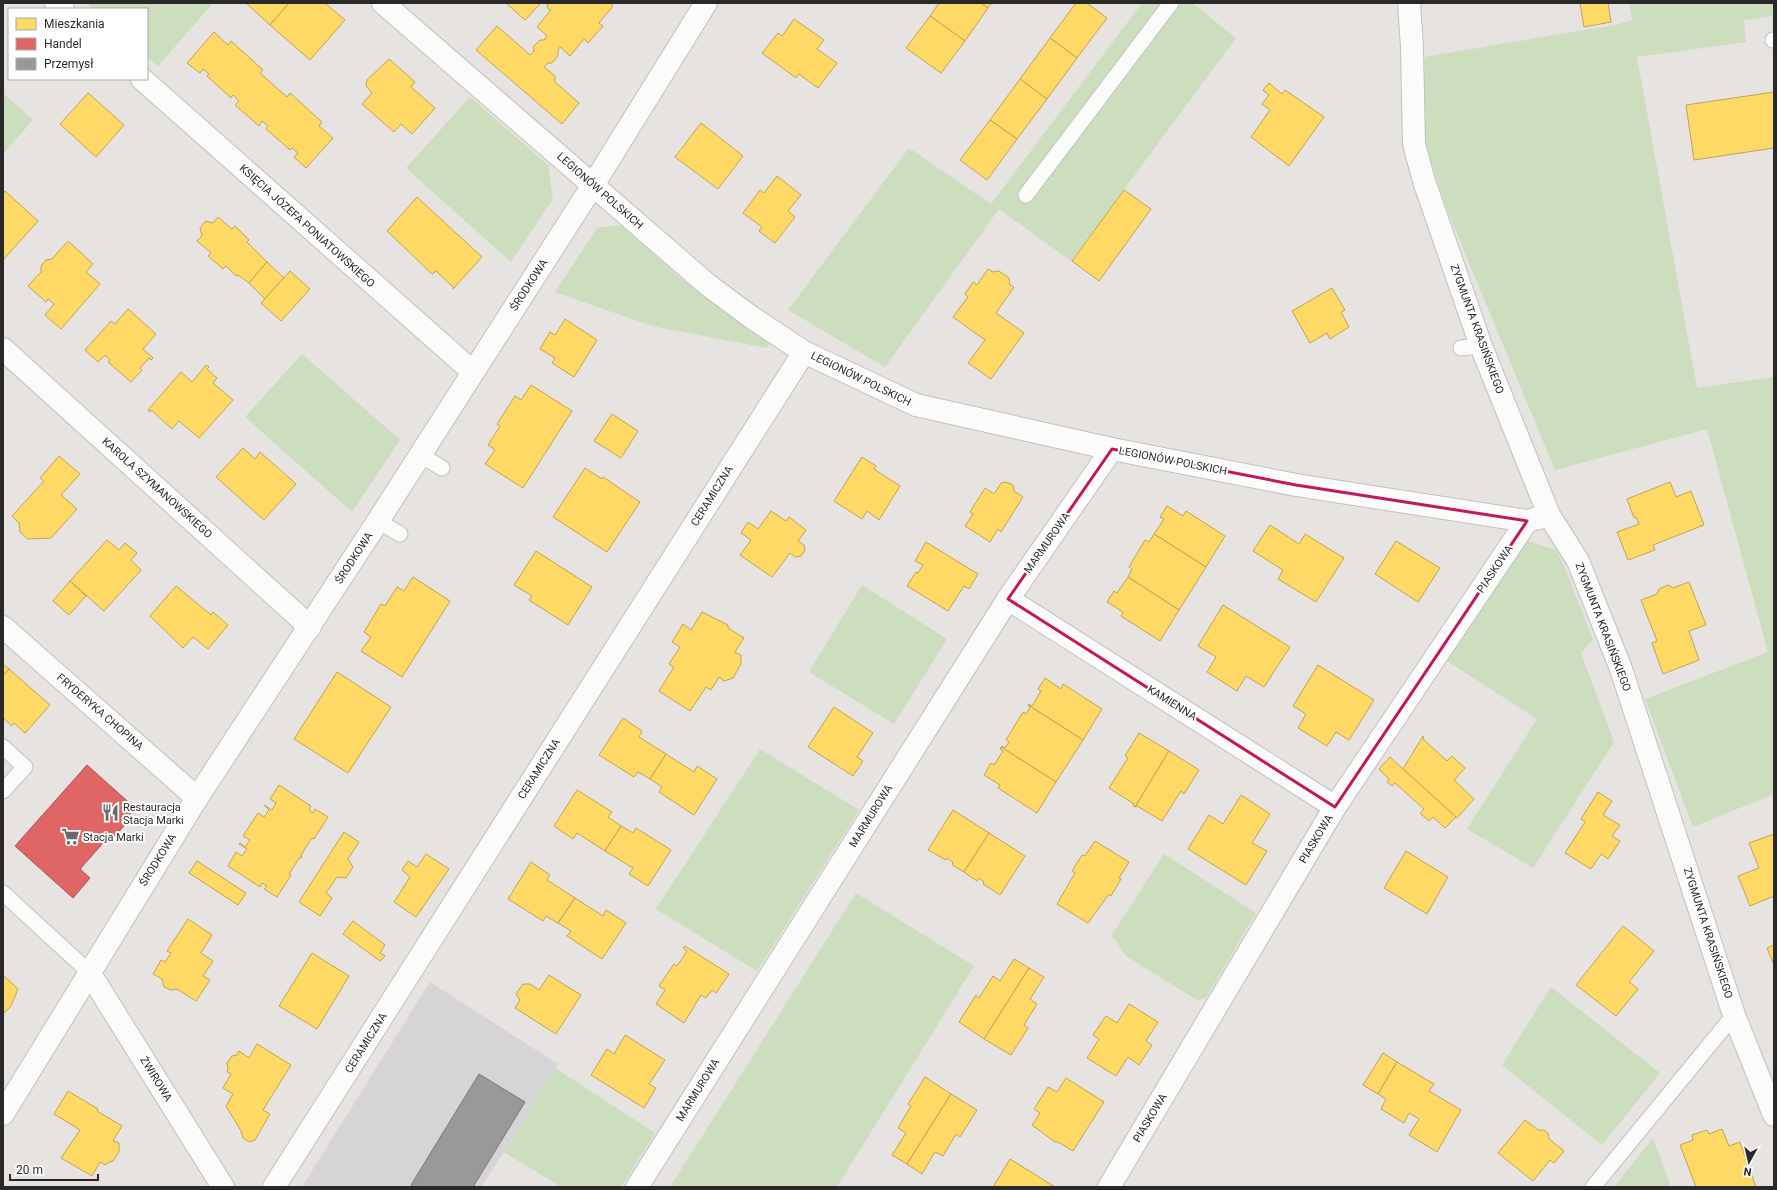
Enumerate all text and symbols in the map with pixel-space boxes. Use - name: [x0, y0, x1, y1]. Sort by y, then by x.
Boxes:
- legend: [8, 8, 148, 80]
- text: Mieszkania: [44, 17, 105, 31]
- text: Handel: [44, 37, 82, 51]
- text: Przemysł: [44, 57, 94, 71]
- street label: LEGIONÓW POLSKICH: [554, 150, 646, 232]
- street label: KSIĘCIA JÓZEFA PONIATOWSKIEGO: [237, 162, 377, 290]
- street label: ŚRODKOWA: [507, 256, 551, 313]
- street label: ZYGMUNTA KRASIŃSKIEGO: [1447, 262, 1507, 396]
- street label: LEGIONÓW POLSKICH: [809, 349, 913, 409]
- street label: KAROLA SZYMANOWSKIEGO: [99, 435, 215, 541]
- street label: LEGIONÓW POLSKICH: [1118, 444, 1228, 478]
- street label: CERAMICZNA: [688, 463, 736, 529]
- street label: MARMUROWA: [1021, 509, 1073, 576]
- street label: ŚRODKOWA: [332, 529, 376, 586]
- street label: PIASKOWA: [1474, 542, 1516, 595]
- street label: ZYGMUNTA KRASIŃSKIEGO: [1572, 561, 1634, 693]
- street label: FRYDERYKA CHOPINA: [54, 671, 146, 754]
- street label: KAMIENNA: [1145, 683, 1200, 724]
- street label: CERAMICZNA: [515, 736, 563, 802]
- street label: MARMUROWA: [847, 782, 896, 850]
- place label: Restauracja Stacja Marki: [123, 801, 184, 827]
- restaurant icon: Restauracja Stacja Marki: [100, 803, 120, 823]
- street label: PIASKOWA: [1296, 811, 1336, 866]
- supermarket icon: Stacja Marki: [60, 827, 80, 847]
- place label: Stacja Marki: [83, 831, 144, 844]
- street label: ŚRODKOWA: [137, 831, 180, 889]
- street label: ZYGMUNTA KRASIŃSKIEGO: [1681, 866, 1735, 1000]
- street label: CERAMICZNA: [342, 1010, 390, 1076]
- street label: ŻWIROWA: [137, 1054, 175, 1105]
- street label: MARMUROWA: [674, 1056, 723, 1124]
- street label: PIASKOWA: [1130, 1090, 1170, 1145]
- north arrow: [1729, 1142, 1769, 1182]
- scale bar: [10, 1156, 98, 1182]
- text: 20 m: [16, 1163, 43, 1177]
- text: N: [1743, 1164, 1752, 1178]

